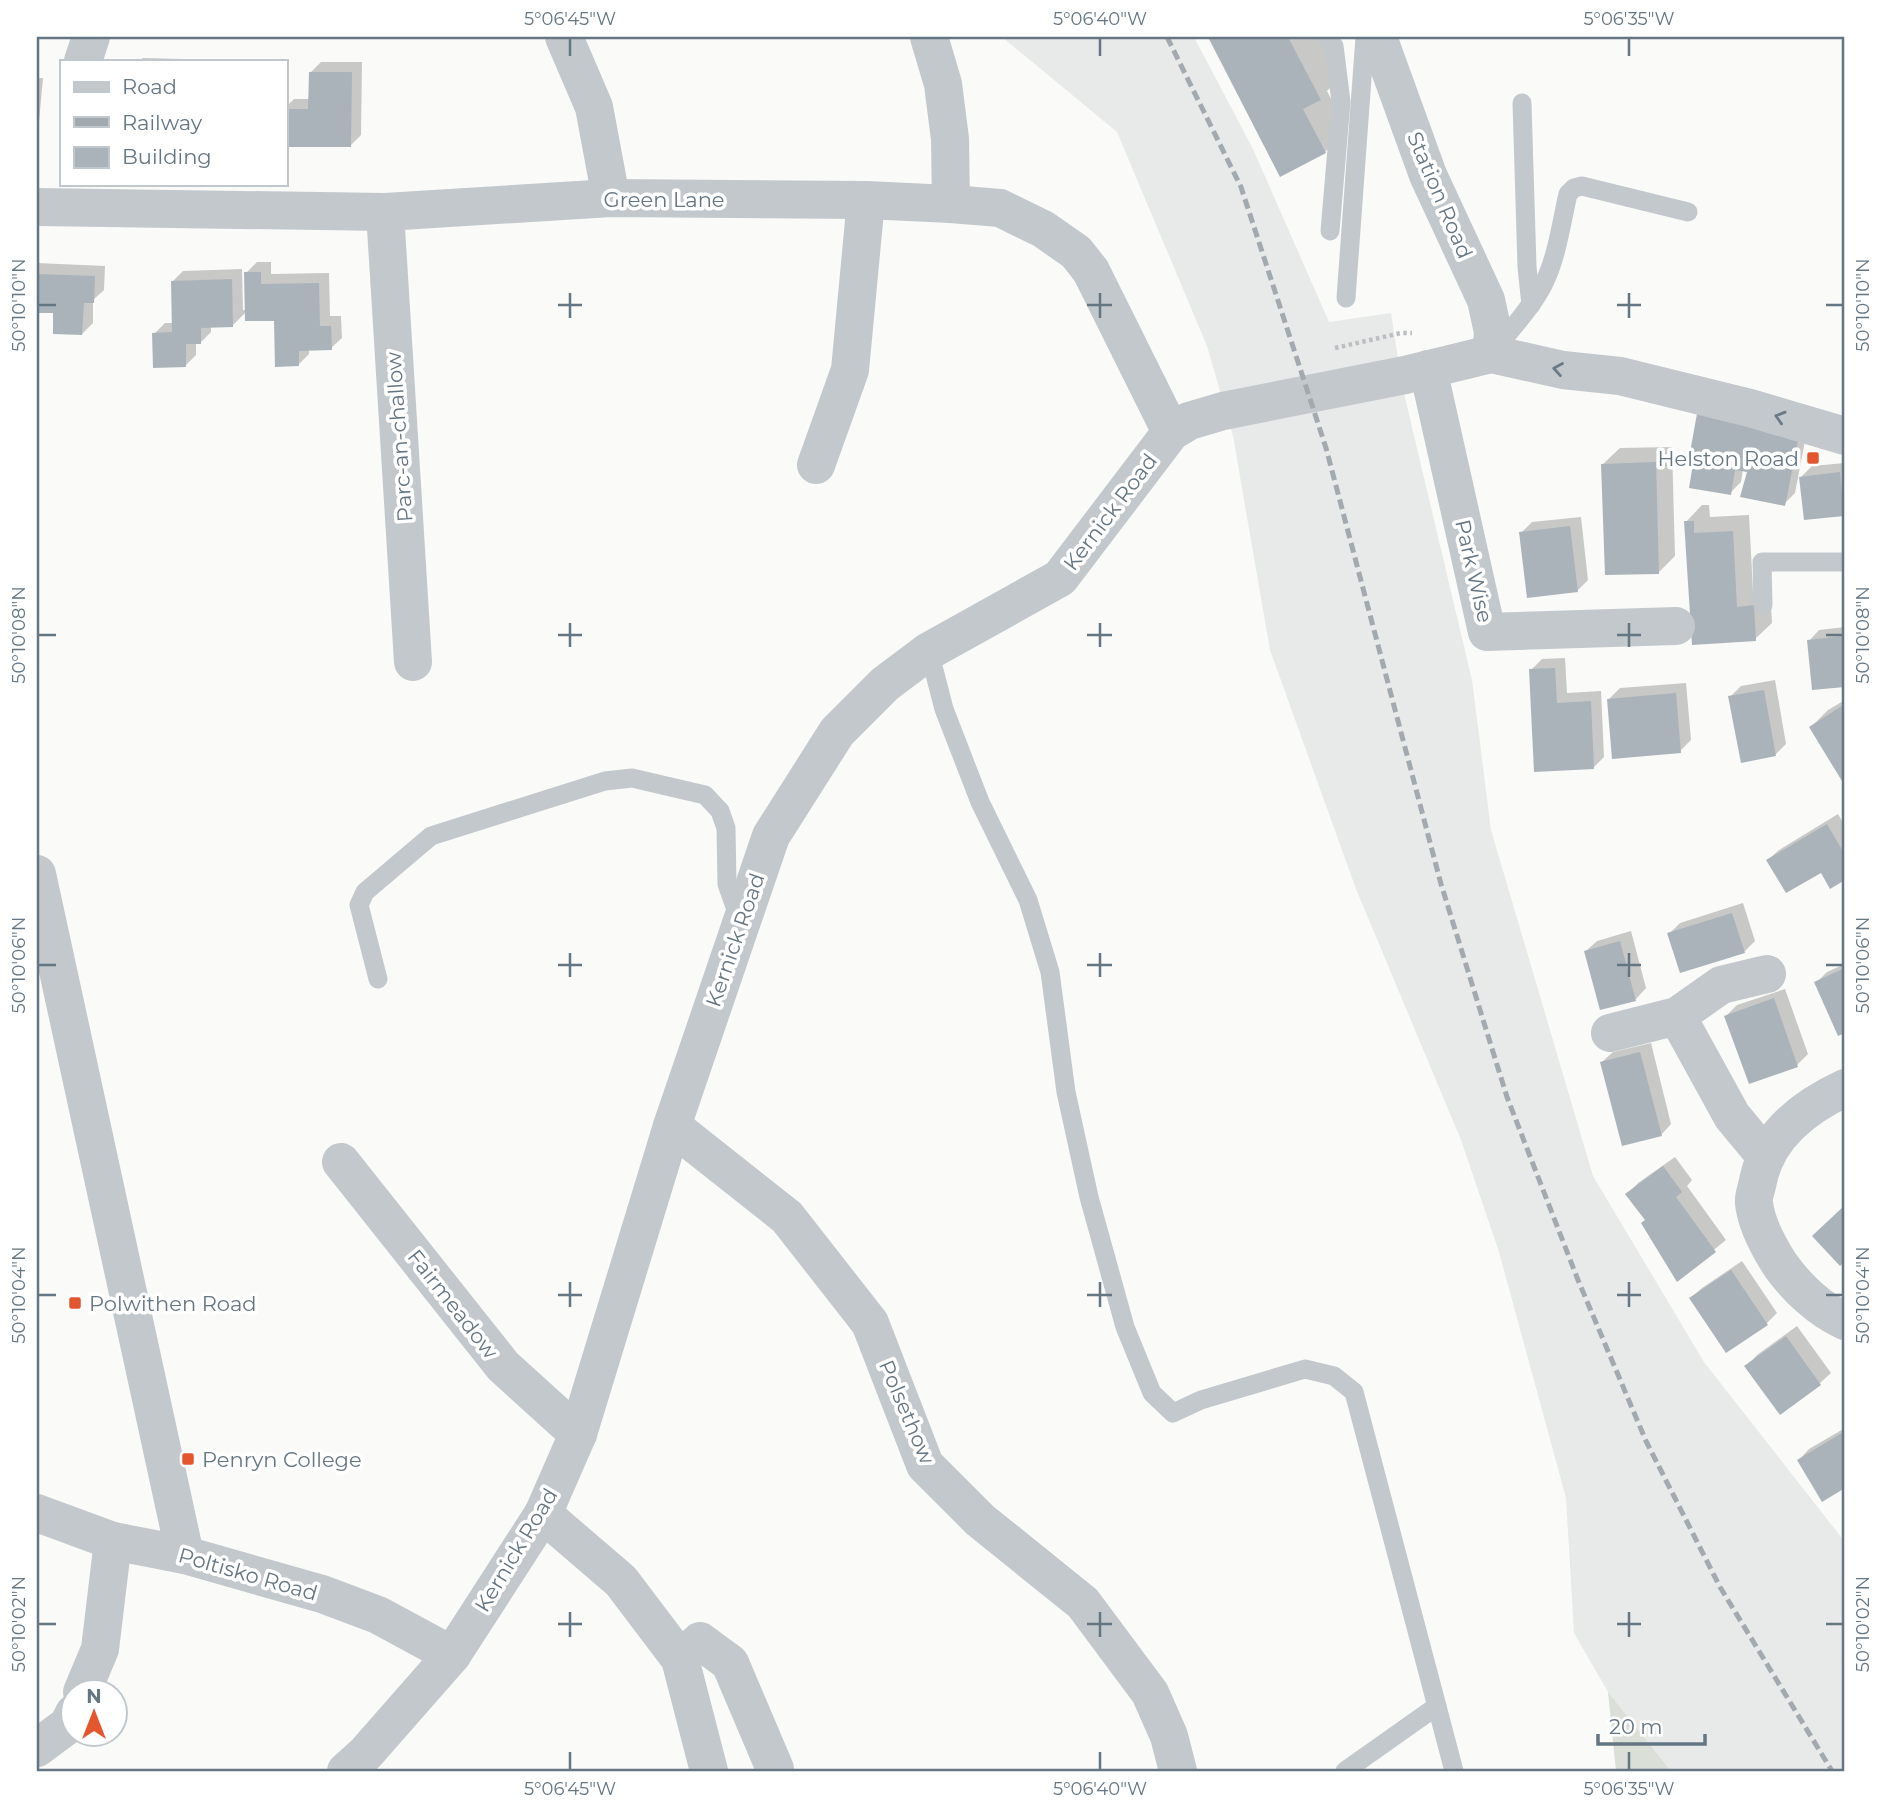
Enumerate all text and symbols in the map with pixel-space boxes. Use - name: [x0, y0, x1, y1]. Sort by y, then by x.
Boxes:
- text: 5°06'45"W: [524, 8, 616, 30]
- text: 5°06'40"W: [1053, 8, 1147, 30]
- text: 5°06'35"W: [1583, 8, 1675, 30]
- legend: [60, 60, 287, 186]
- text: Road: [122, 74, 177, 99]
- text: Railway: [122, 110, 203, 135]
- street label: Station Road: [1402, 128, 1478, 262]
- text: Building: [122, 144, 212, 169]
- street label: Green Lane: [603, 187, 725, 212]
- text: 50°10'10"N: [8, 258, 30, 352]
- text: 50°10'10"N: [1852, 258, 1874, 352]
- street label: Parc-an-challow: [381, 350, 417, 523]
- one-way arrow: [1552, 362, 1564, 377]
- one-way arrow: [1774, 410, 1786, 425]
- place label: Helston Road: [1657, 446, 1799, 471]
- street label: Kernick Road: [1058, 449, 1162, 575]
- marker: Helston Road: [1805, 450, 1821, 466]
- street label: Park Wise: [1450, 517, 1498, 625]
- text: 50°10'08"N: [8, 586, 30, 684]
- text: 50°10'08"N: [1852, 586, 1874, 684]
- street label: Kernick Road: [700, 870, 770, 1010]
- text: 50°10'06"N: [8, 917, 30, 1013]
- text: 50°10'06"N: [1852, 917, 1874, 1013]
- street label: Fairmeadow: [403, 1244, 504, 1364]
- text: 50°10'04"N: [8, 1246, 30, 1344]
- text: 50°10'04"N: [1852, 1246, 1874, 1344]
- place label: Polwithen Road: [89, 1291, 257, 1316]
- marker: Polwithen Road: [67, 1295, 83, 1311]
- street label: Polsethow: [874, 1356, 940, 1468]
- place label: Penryn College: [202, 1447, 362, 1472]
- marker: Penryn College: [180, 1451, 196, 1467]
- street label: Kernick Road: [469, 1484, 563, 1616]
- street label: Poltisko Road: [176, 1542, 320, 1606]
- text: 50°10'02"N: [8, 1576, 30, 1672]
- text: 50°10'02"N: [1852, 1576, 1874, 1672]
- north arrow: [60, 1678, 130, 1748]
- text: N: [86, 1685, 102, 1708]
- scale bar: [1598, 1703, 1705, 1747]
- text: 20 m: [1609, 1714, 1663, 1739]
- text: 5°06'45"W: [524, 1778, 616, 1800]
- text: 5°06'40"W: [1053, 1778, 1147, 1800]
- text: 5°06'35"W: [1583, 1778, 1675, 1800]

